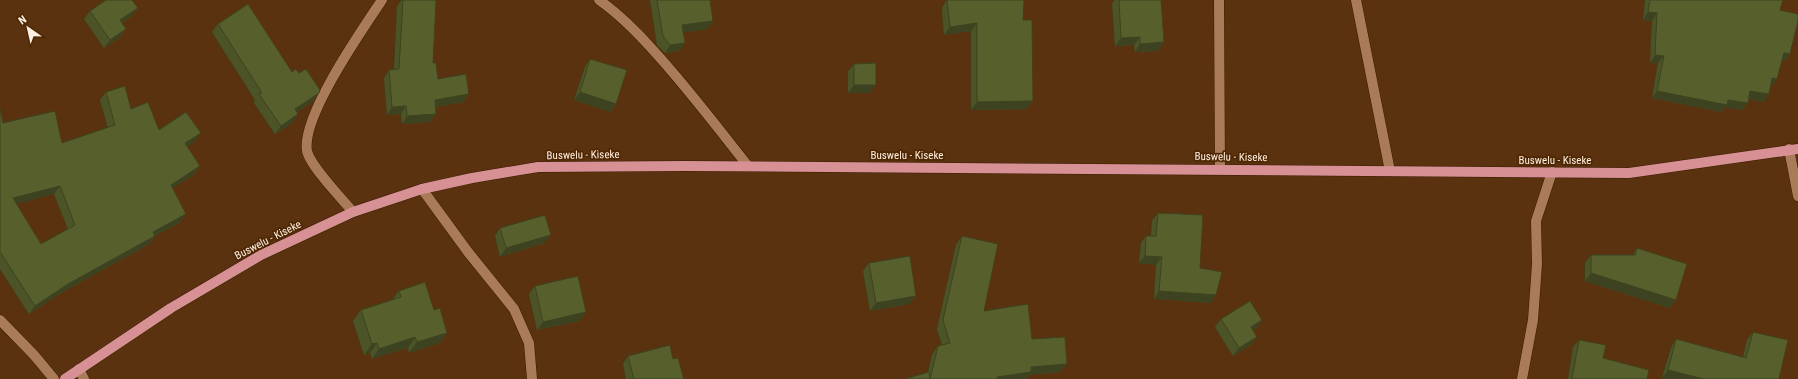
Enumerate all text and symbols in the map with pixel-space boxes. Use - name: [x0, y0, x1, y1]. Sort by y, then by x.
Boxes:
- north arrow: [8, 8, 48, 48]
- text: N: [16, 13, 29, 27]
- street label: Buswelu - Kiseke: [546, 148, 620, 162]
- street label: Buswelu - Kiseke: [871, 149, 943, 162]
- street label: Buswelu - Kiseke: [1194, 150, 1268, 164]
- street label: Buswelu - Kiseke: [1519, 154, 1591, 167]
- street label: Buswelu - Kiseke: [233, 218, 303, 262]

